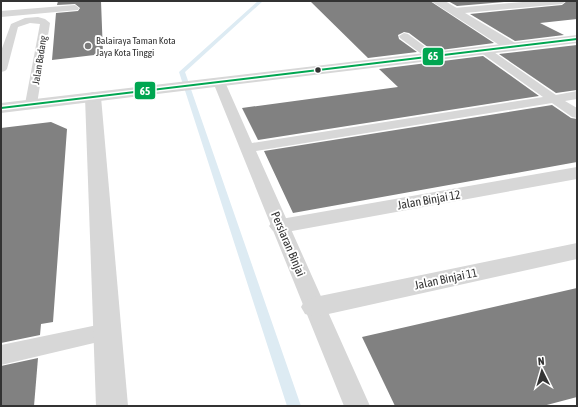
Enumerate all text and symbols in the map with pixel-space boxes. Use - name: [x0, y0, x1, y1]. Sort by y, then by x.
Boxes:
- street label: Jalan Badang: [30, 34, 49, 85]
- place label: Balairaya Taman Kota Jaya Kota Tinggi: [96, 35, 176, 58]
- marker: Balairaya Taman Kota Jaya Kota Tinggi: [83, 41, 93, 51]
- line badge: 65: [422, 47, 444, 66]
- text: 65: [428, 50, 438, 62]
- unlabelled marker: [313, 65, 323, 75]
- line badge: 65: [134, 81, 156, 100]
- text: 65: [140, 85, 150, 97]
- street label: Jalan Binjai 12: [396, 188, 462, 212]
- street label: Persiaran Binjai: [268, 209, 308, 279]
- street label: Jalan Binjai 11: [413, 265, 479, 292]
- north arrow: [522, 351, 562, 391]
- text: N: [537, 355, 545, 367]

